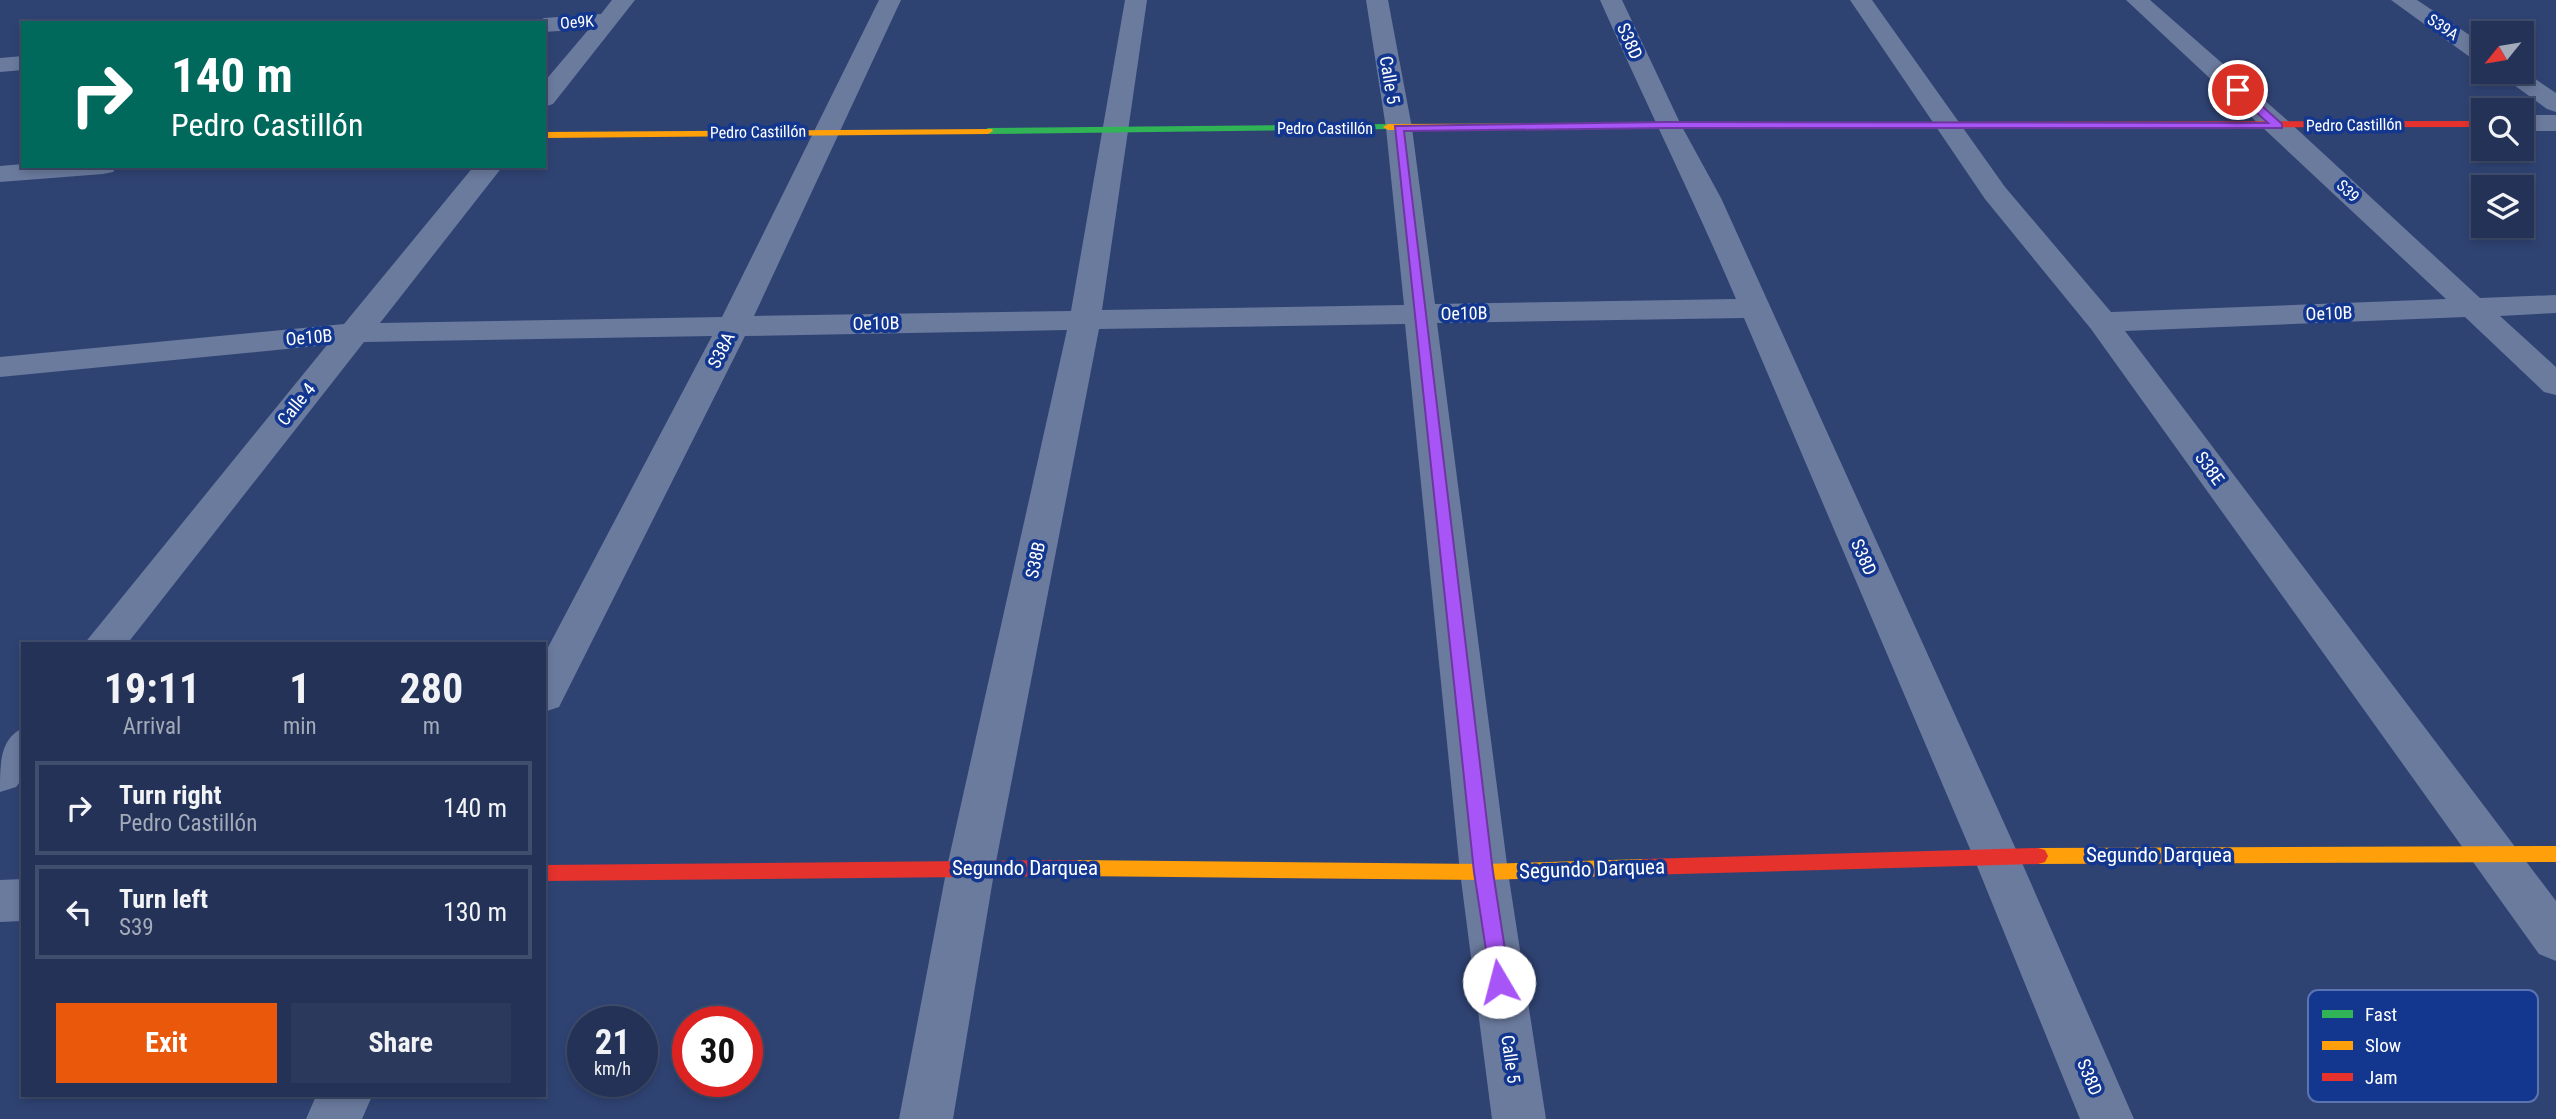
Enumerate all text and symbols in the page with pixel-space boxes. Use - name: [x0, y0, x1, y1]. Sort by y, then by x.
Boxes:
- street label: S39A: [2424, 10, 2462, 44]
- street label: Oe9K: [560, 11, 595, 33]
- street label: S38D: [1613, 20, 1647, 62]
- north arrow: [2471, 21, 2534, 84]
- map controls: [2471, 21, 2534, 238]
- text: 140 m: [171, 47, 293, 104]
- icon: right: [56, 49, 147, 140]
- street label: Calle 5: [1375, 54, 1405, 106]
- pin: [2208, 60, 2268, 120]
- icon: arrive: [2219, 71, 2257, 109]
- button: search: [2471, 98, 2534, 161]
- text: Pedro Castillón: [171, 106, 363, 144]
- street label: Pedro Castillón: [2306, 115, 2402, 135]
- street label: Pedro Castillón: [1277, 119, 1373, 138]
- street label: Pedro Castillón: [710, 122, 806, 142]
- button: layers: [2471, 175, 2534, 238]
- street label: S39: [2333, 176, 2363, 206]
- street label: Oe10B: [1440, 302, 1488, 324]
- street label: Oe10B: [2305, 302, 2353, 324]
- street label: Oe10B: [852, 312, 900, 334]
- street label: Oe10B: [285, 324, 333, 350]
- street label: S38A: [703, 328, 739, 371]
- street label: Calle 4: [273, 378, 320, 429]
- street label: S38E: [2191, 447, 2229, 489]
- street label: S38D: [1847, 536, 1881, 578]
- street label: S38B: [1021, 540, 1049, 580]
- text: 19:11: [104, 664, 200, 713]
- text: 1: [289, 664, 310, 713]
- text: 280: [399, 664, 463, 713]
- text: Arrival: [123, 713, 181, 740]
- text: min: [283, 713, 317, 740]
- text: m: [423, 713, 440, 740]
- text: Turn right: [119, 780, 221, 810]
- icon: right: [60, 789, 98, 827]
- text: 140 m: [443, 793, 507, 823]
- text: Pedro Castillón: [119, 810, 257, 837]
- street label: Segundo Darquea: [2086, 843, 2232, 867]
- street label: Segundo Darquea: [1519, 854, 1665, 884]
- street label: Segundo Darquea: [952, 856, 1098, 880]
- text: Turn left: [119, 884, 208, 914]
- icon: left: [60, 893, 98, 931]
- text: 130 m: [443, 897, 507, 927]
- text: S39: [119, 914, 154, 941]
- position arrow: [1462, 945, 1536, 1019]
- legend: [2308, 990, 2538, 1102]
- button: Exit: [56, 1003, 277, 1083]
- button: Share: [291, 1003, 511, 1083]
- text: Fast: [2365, 1003, 2397, 1026]
- speed limit sign: 30: [672, 1006, 763, 1097]
- text: 21: [595, 1022, 630, 1063]
- street label: Calle 5: [1497, 1034, 1525, 1085]
- text: Slow: [2365, 1034, 2401, 1057]
- street label: S38D: [2073, 1056, 2107, 1098]
- text: km/h: [594, 1058, 631, 1079]
- text: Jam: [2365, 1066, 2398, 1089]

